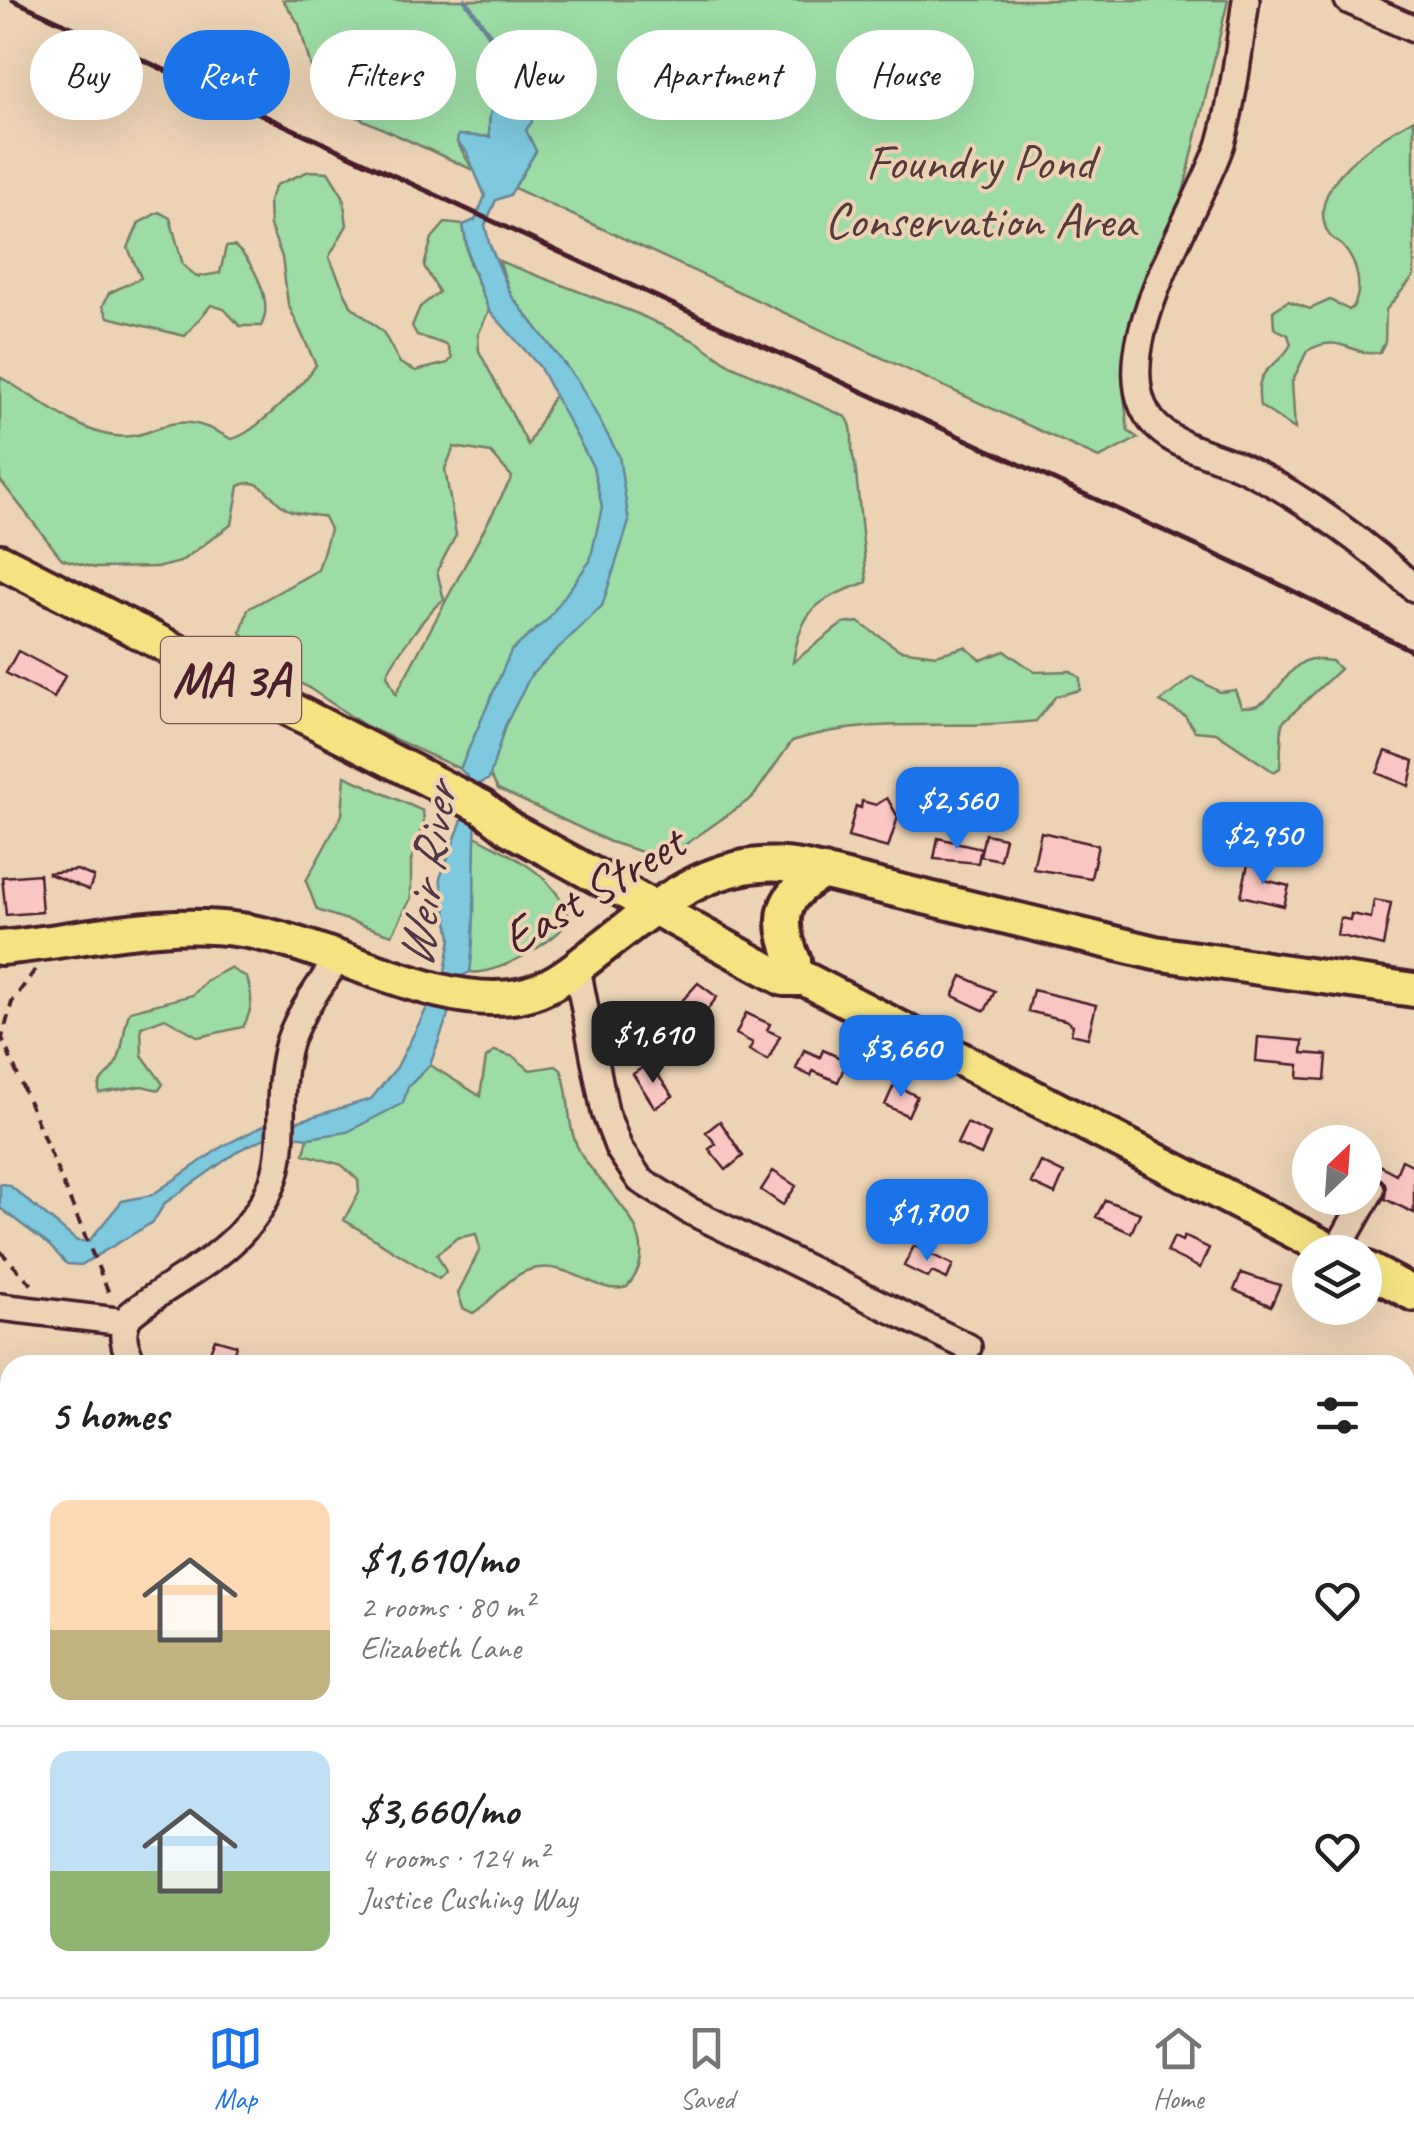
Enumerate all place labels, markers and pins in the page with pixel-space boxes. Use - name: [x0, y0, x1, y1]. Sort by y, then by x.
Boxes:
- pin: $2,560: [876, 767, 1038, 852]
- pin: $2,950: [1182, 802, 1344, 887]
- pin: $1,610: [572, 1001, 734, 1086]
- pin: $3,660: [820, 1015, 982, 1100]
- pin: $1,700: [846, 1179, 1008, 1264]

